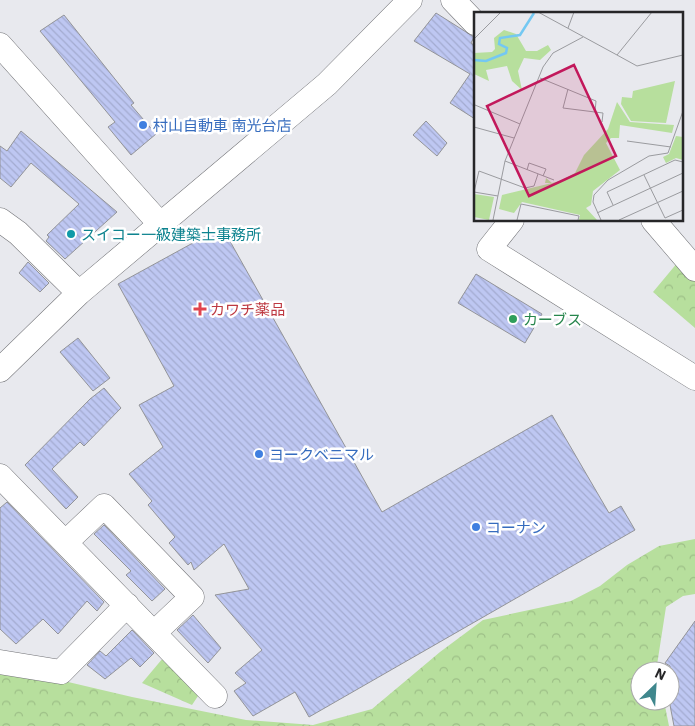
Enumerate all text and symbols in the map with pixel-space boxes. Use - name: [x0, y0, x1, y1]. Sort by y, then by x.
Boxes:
- inset map: [474, 12, 682, 221]
- place label: 村山自動車 南光台店: [153, 116, 292, 135]
- marker: 村山自動車 南光台店: [137, 119, 149, 131]
- place label: スイコー一級建築士事務所: [81, 225, 261, 244]
- marker: スイコー一級建築士事務所: [65, 228, 77, 240]
- place label: カワチ薬品: [210, 300, 285, 319]
- marker: カワチ薬品: [194, 303, 206, 315]
- place label: カーブス: [523, 310, 582, 329]
- marker: カーブス: [507, 313, 519, 325]
- place label: ヨークベニマル: [269, 445, 374, 464]
- marker: ヨークベニマル: [253, 448, 265, 460]
- place label: コーナン: [486, 518, 546, 537]
- marker: コーナン: [470, 521, 482, 533]
- north arrow: [630, 661, 680, 711]
- text: N: [652, 664, 669, 685]

